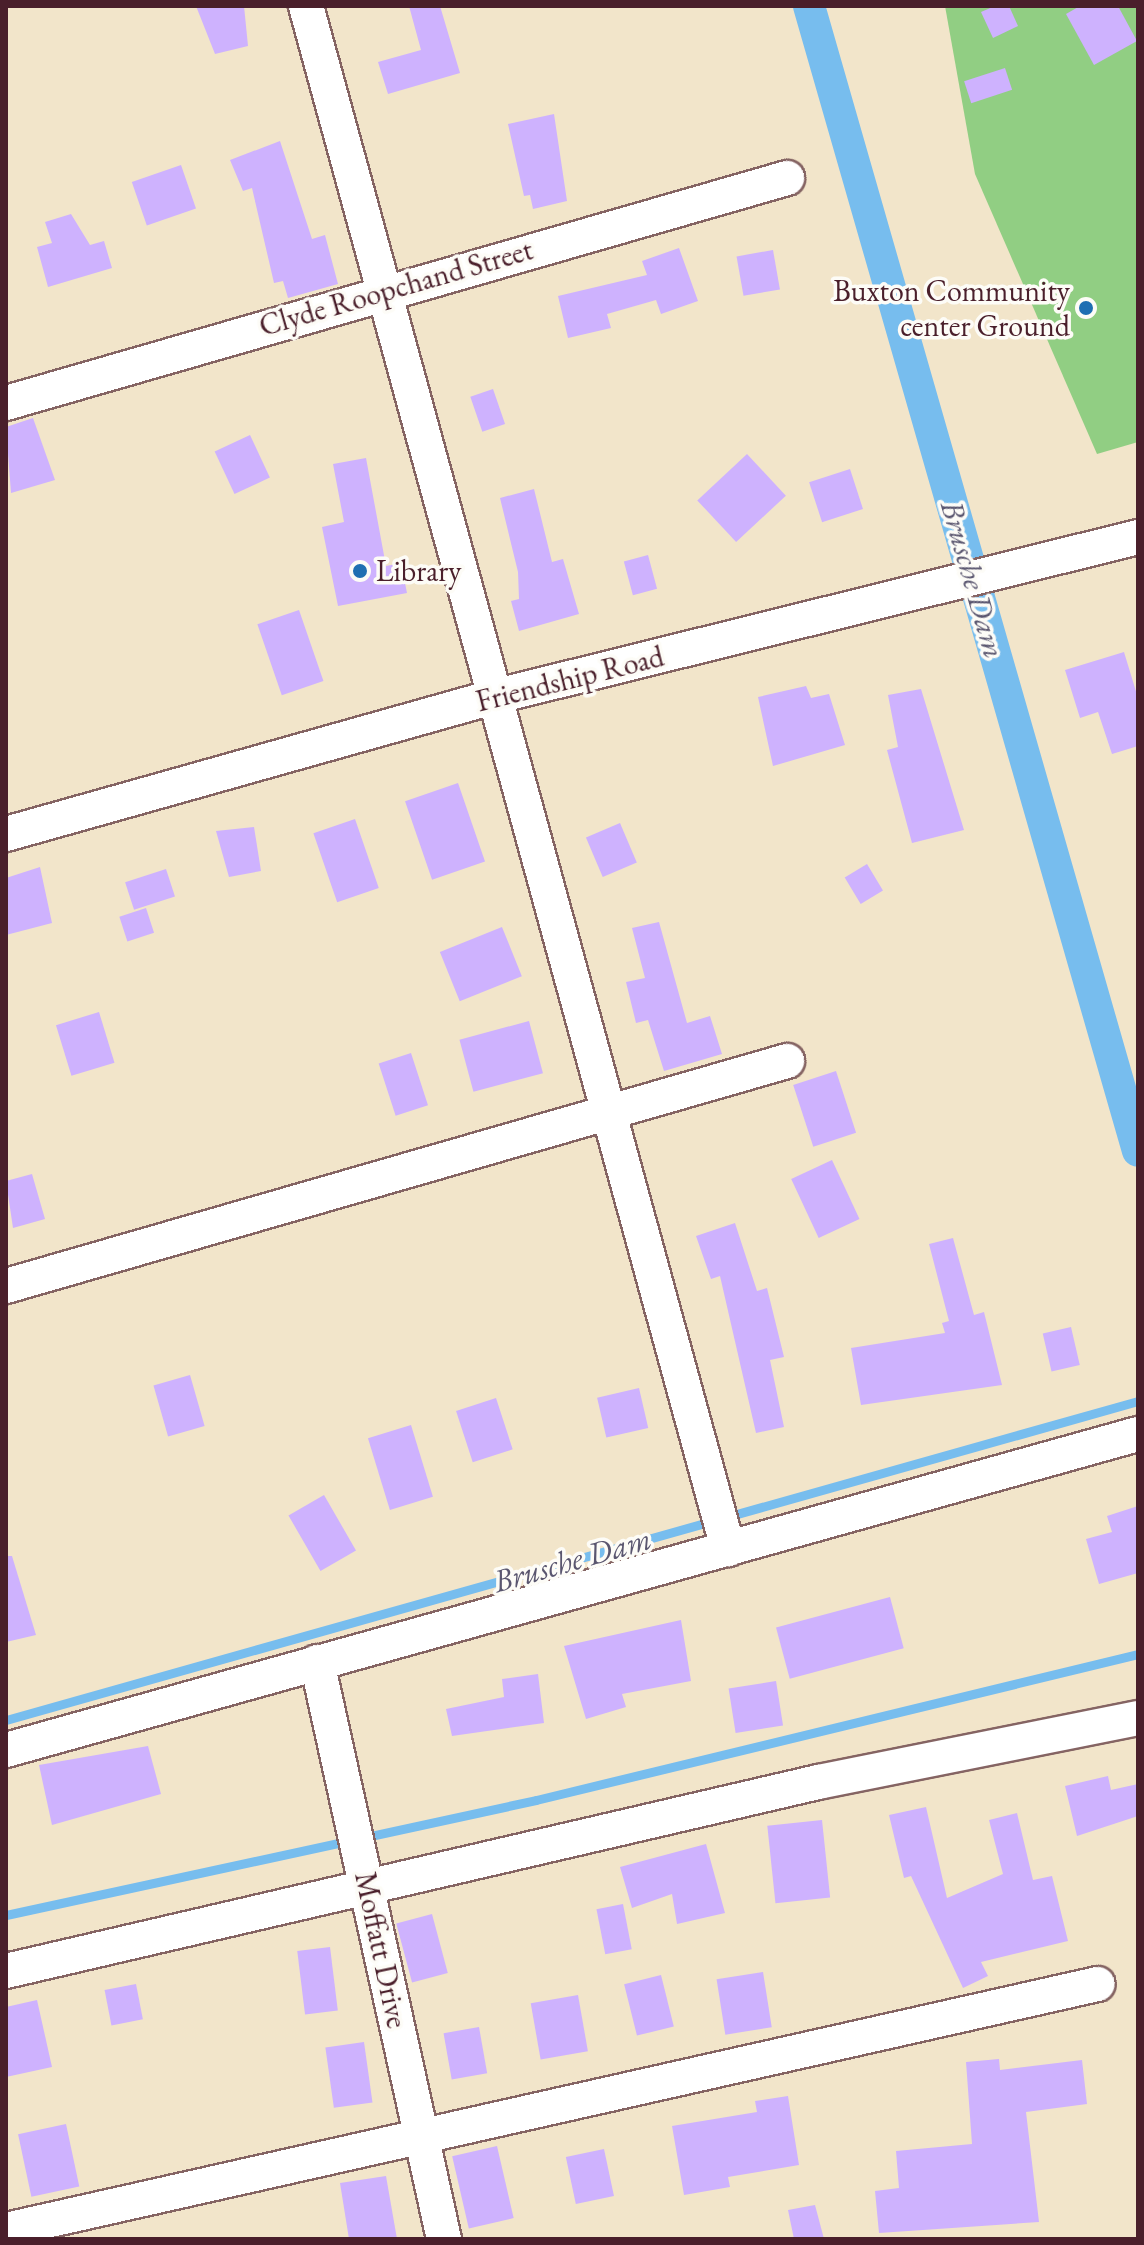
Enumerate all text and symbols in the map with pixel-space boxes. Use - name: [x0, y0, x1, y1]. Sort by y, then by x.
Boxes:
- street label: Clyde Roopchand Street: [255, 232, 537, 344]
- place label: Buxton Community center Ground: [833, 273, 1070, 344]
- marker: Buxton Community center Ground: [1077, 299, 1095, 317]
- water label: Brusche Dam: [932, 496, 1014, 662]
- place label: Library: [376, 553, 461, 589]
- marker: Library: [351, 562, 369, 580]
- street label: Friendship Road: [472, 638, 668, 720]
- water label: Brusche Dam: [489, 1519, 655, 1601]
- street label: Moffatt Drive: [347, 1869, 415, 2031]

